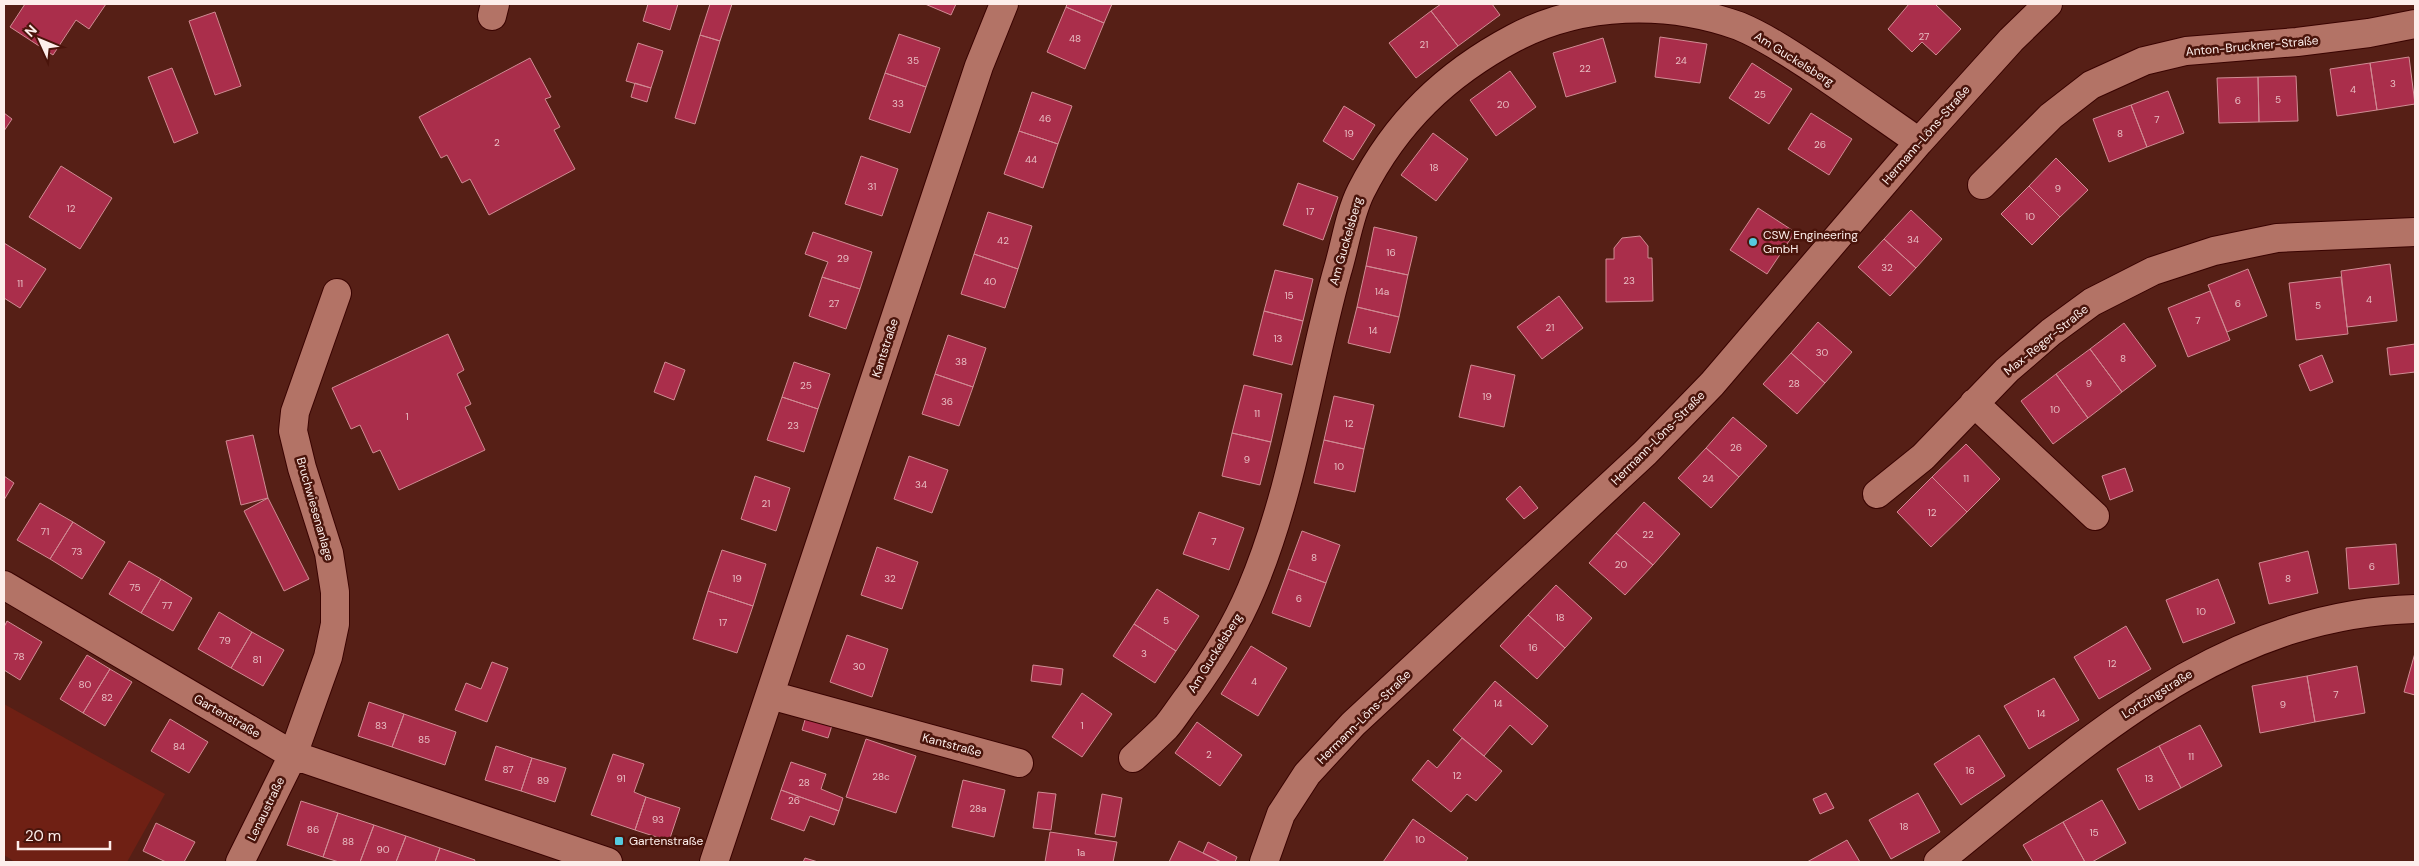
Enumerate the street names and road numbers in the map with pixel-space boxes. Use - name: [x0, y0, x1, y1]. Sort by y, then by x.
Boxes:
- street label: Am Guckelsberg: [1751, 28, 1837, 90]
- street label: Anton-Bruckner-Straße: [2185, 32, 2319, 60]
- street label: Hermann-Löns-Straße: [1878, 82, 1974, 188]
- street label: Am Guckelsberg: [1326, 195, 1366, 287]
- street label: Max-Reger-Straße: [2001, 301, 2092, 379]
- street label: Kantstraße: [868, 316, 902, 379]
- street label: Hermann-Löns-Straße: [1608, 387, 1709, 488]
- street label: Bruchwiesenanlage: [293, 455, 337, 563]
- street label: Am Guckelsberg: [1184, 610, 1246, 696]
- street label: Hermann-Löns-Straße: [1314, 666, 1415, 767]
- street label: Lortzingstraße: [2119, 666, 2195, 722]
- street label: Gartenstraße: [191, 690, 263, 742]
- street label: Kantstraße: [921, 729, 984, 761]
- street label: Lenaustraße: [244, 774, 288, 844]

